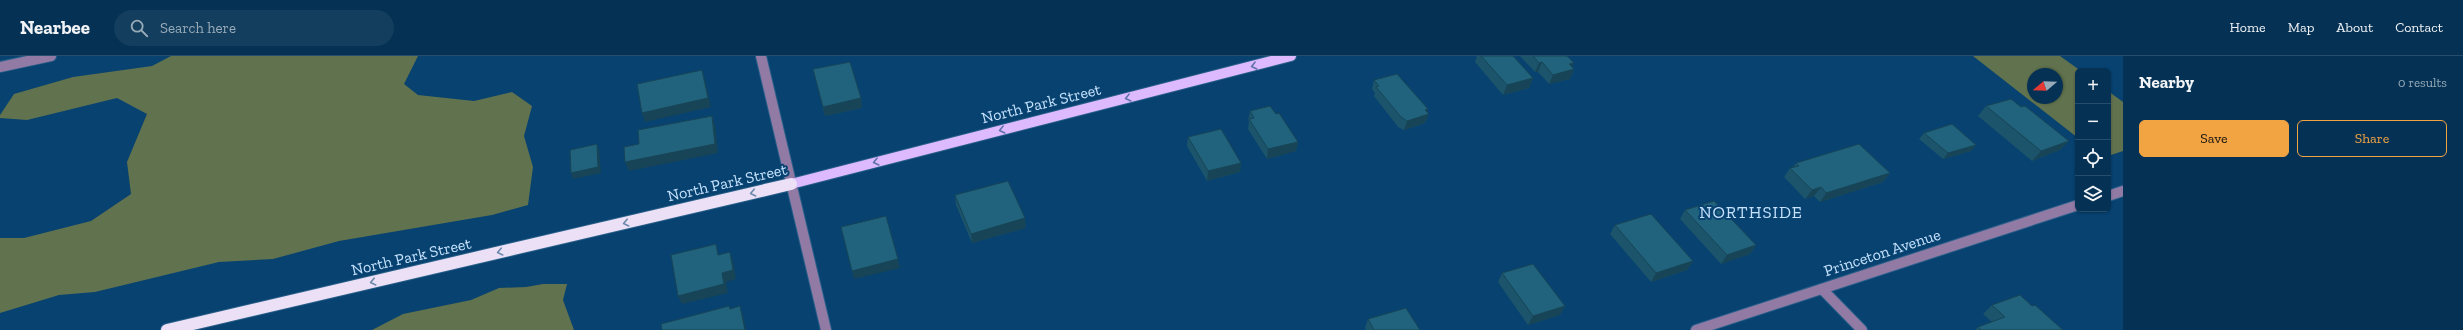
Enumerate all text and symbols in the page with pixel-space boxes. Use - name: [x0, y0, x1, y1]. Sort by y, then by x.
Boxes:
- search box: [114, 10, 394, 46]
- text: Nearbee: [20, 16, 90, 39]
- icon: search: [128, 17, 150, 39]
- text: Search here: [160, 19, 236, 37]
- text: Home: [2230, 19, 2266, 36]
- text: Map: [2288, 19, 2314, 36]
- text: About: [2336, 19, 2373, 36]
- text: Contact: [2395, 19, 2443, 36]
- one-way arrow: [1250, 61, 1257, 69]
- north arrow: [2027, 68, 2063, 104]
- map controls: [2075, 68, 2111, 212]
- button: +: [2075, 68, 2111, 104]
- text: Nearby: [2139, 72, 2194, 92]
- text: 0 results: [2398, 75, 2447, 90]
- street label: North Park Street: [979, 79, 1103, 127]
- one-way arrow: [1124, 93, 1131, 102]
- button: −: [2075, 104, 2111, 140]
- button: Save: [2139, 120, 2289, 157]
- button: Share: [2297, 120, 2447, 157]
- one-way arrow: [999, 125, 1006, 134]
- button: locate: [2075, 140, 2111, 176]
- one-way arrow: [873, 158, 879, 166]
- street label: North Park Street: [665, 159, 789, 206]
- button: layers: [2075, 176, 2111, 212]
- one-way arrow: [750, 189, 756, 197]
- district label: NORTHSIDE: [1699, 202, 1803, 222]
- one-way arrow: [623, 218, 629, 226]
- street label: Princeton Avenue: [1821, 225, 1943, 280]
- street label: North Park Street: [349, 233, 473, 280]
- one-way arrow: [496, 248, 503, 256]
- one-way arrow: [370, 277, 377, 286]

